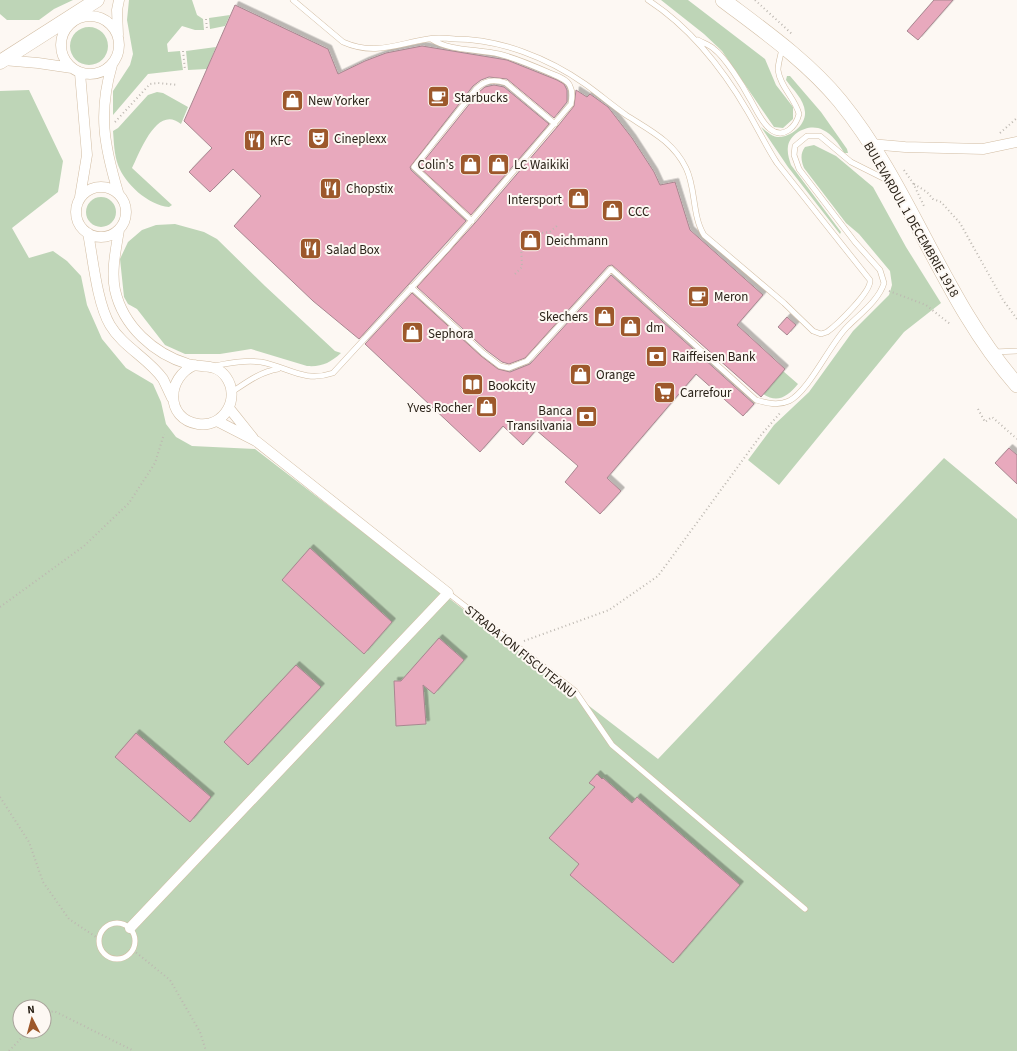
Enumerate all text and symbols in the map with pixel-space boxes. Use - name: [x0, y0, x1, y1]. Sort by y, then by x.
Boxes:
- cafe icon: Starbucks: [425, 84, 451, 110]
- shop icon: New Yorker: [280, 87, 306, 113]
- place label: Starbucks: [454, 89, 508, 107]
- place label: New Yorker: [308, 92, 370, 110]
- theatre icon: Cineplexx: [306, 125, 332, 151]
- restaurant icon: KFC: [241, 127, 267, 153]
- place label: Cineplexx: [334, 130, 387, 148]
- place label: KFC: [270, 132, 291, 150]
- street label: BULEVARDUL 1 DECEMBRIE 1918: [859, 138, 963, 301]
- shop icon: Colin's: [457, 151, 483, 177]
- shop icon: LC Waikiki: [486, 151, 512, 177]
- place label: Colin's: [417, 156, 455, 174]
- place label: LC Waikiki: [514, 156, 569, 174]
- restaurant icon: Chopstix: [318, 175, 344, 201]
- place label: Chopstix: [346, 180, 394, 198]
- shop icon: Intersport: [565, 186, 591, 212]
- place label: Intersport: [508, 191, 563, 209]
- shop icon: CCC: [600, 198, 626, 224]
- place label: CCC: [628, 203, 650, 221]
- shop icon: Deichmann: [518, 227, 544, 253]
- place label: Deichmann: [546, 232, 608, 250]
- restaurant icon: Salad Box: [298, 236, 324, 262]
- place label: Salad Box: [326, 241, 380, 259]
- cafe icon: Meron: [685, 283, 711, 309]
- place label: Meron: [714, 288, 748, 306]
- shop icon: Skechers: [591, 303, 617, 329]
- place label: Skechers: [539, 308, 589, 326]
- shop icon: dm: [618, 314, 644, 340]
- place label: dm: [646, 319, 664, 337]
- shop icon: Sephora: [399, 320, 425, 346]
- place label: Sephora: [428, 325, 473, 343]
- bank icon: Raiffeisen Bank: [643, 343, 669, 369]
- place label: Raiffeisen Bank: [672, 348, 756, 366]
- shop icon: Orange: [568, 361, 594, 387]
- place label: Orange: [596, 366, 635, 384]
- library icon: Bookcity: [460, 372, 486, 398]
- place label: Bookcity: [488, 377, 536, 395]
- supermarket icon: Carrefour: [651, 379, 677, 405]
- place label: Carrefour: [680, 384, 732, 402]
- shop icon: Yves Rocher: [474, 394, 500, 420]
- place label: Yves Rocher: [406, 399, 472, 417]
- place label: Banca Transilvania: [507, 402, 572, 435]
- bank icon: Banca Transilvania: [574, 404, 600, 430]
- street label: STRADA ION FISCUTEANU: [461, 601, 580, 702]
- north arrow: [12, 999, 52, 1039]
- text: N: [27, 1002, 35, 1017]

